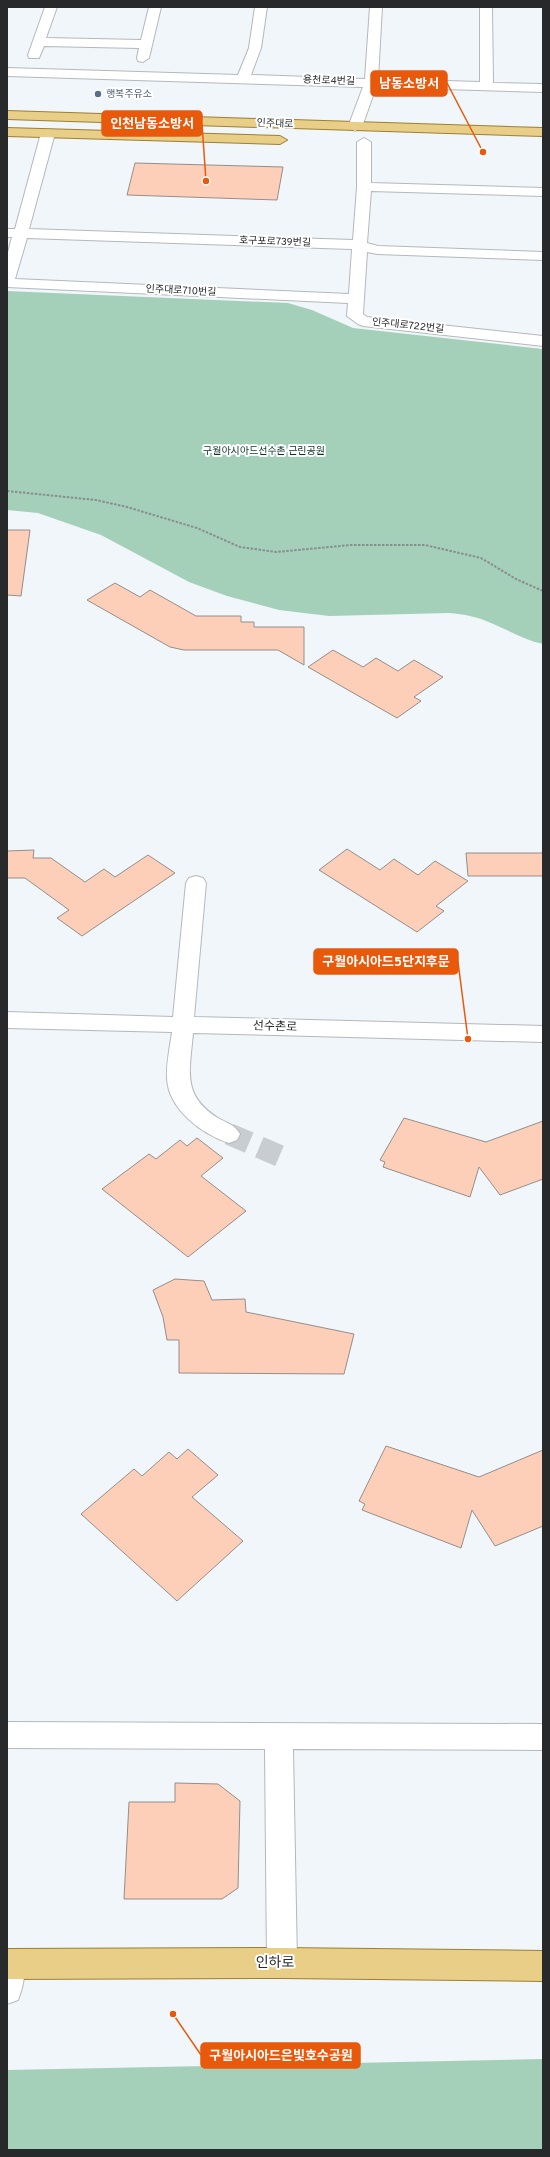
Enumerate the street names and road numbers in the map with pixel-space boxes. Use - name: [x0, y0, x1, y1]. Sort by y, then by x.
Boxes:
- street label: 용천로4번길: [303, 74, 355, 88]
- street label: 인주대로: [256, 117, 294, 131]
- street label: 호구포로739번길: [239, 234, 311, 250]
- street label: 인주대로710번길: [145, 283, 217, 299]
- street label: 인주대로722번길: [371, 316, 445, 336]
- street label: 선수촌로: [253, 1018, 297, 1036]
- street label: 인하로: [256, 1955, 294, 1972]

